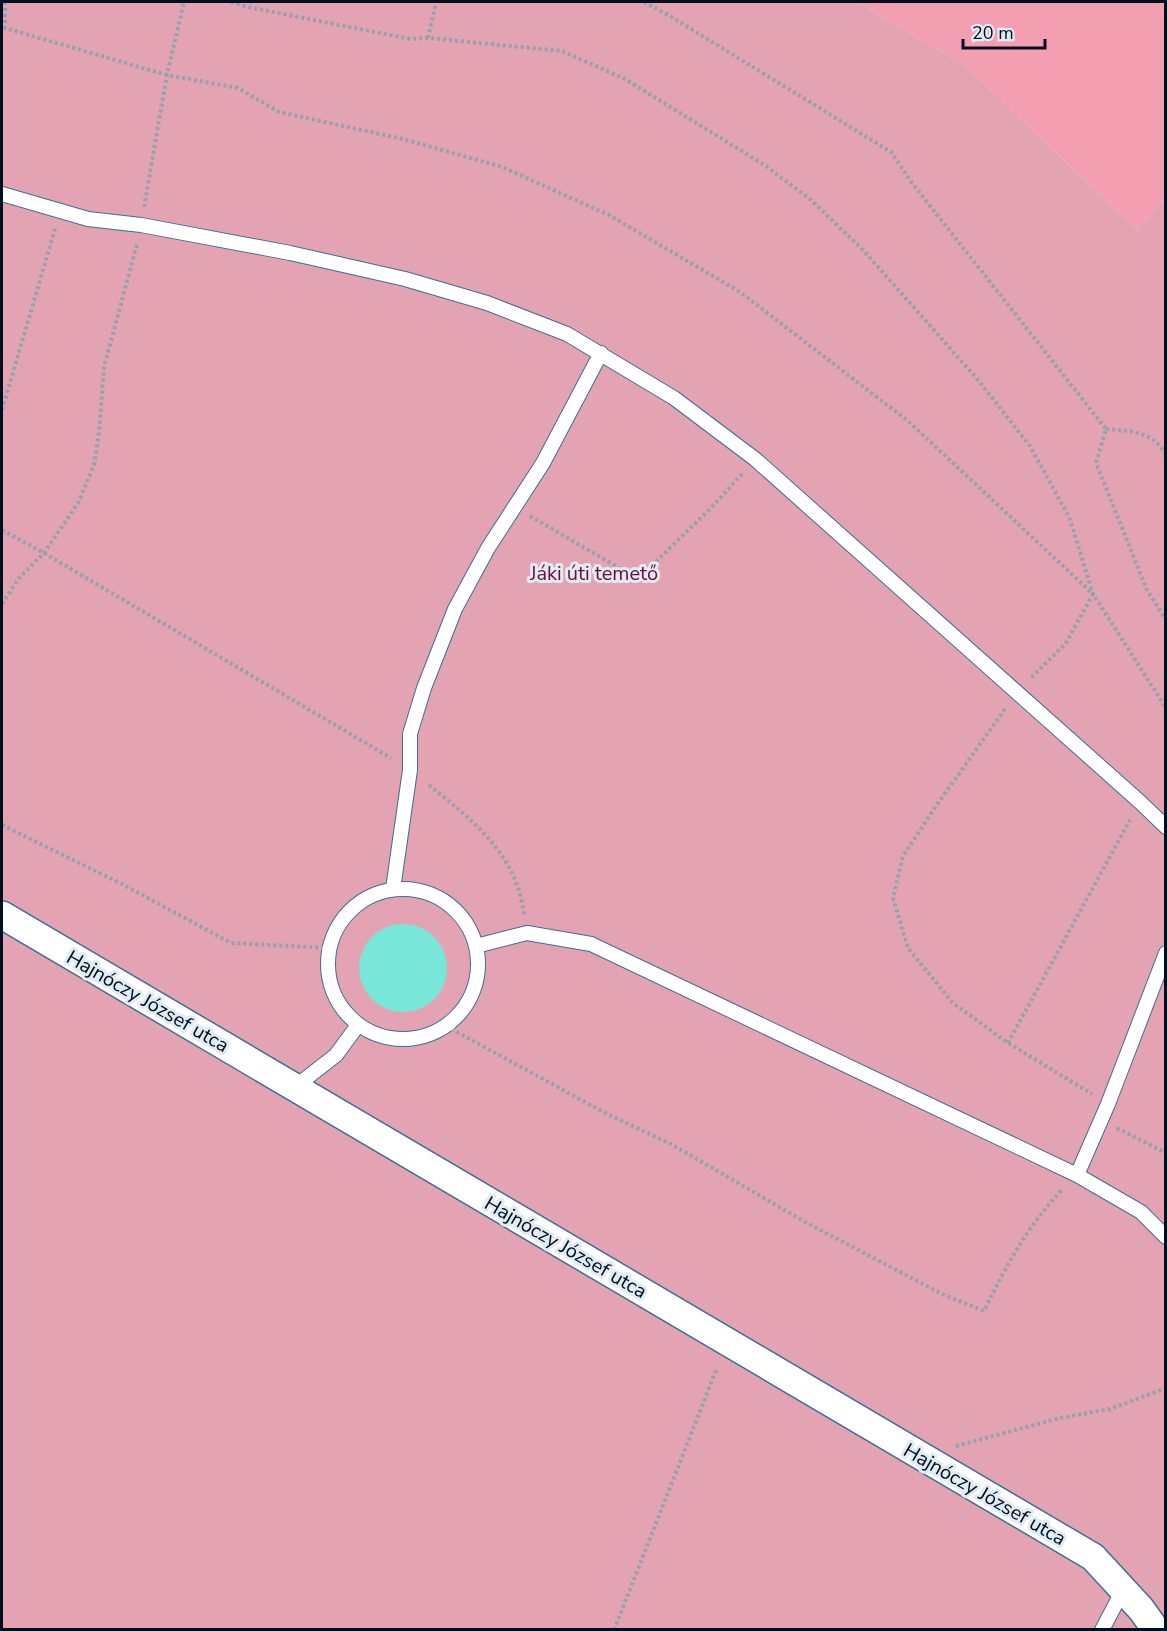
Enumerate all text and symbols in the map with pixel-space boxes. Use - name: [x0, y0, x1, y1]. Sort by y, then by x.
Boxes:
- scale bar: [963, 12, 1046, 50]
- text: 20 m: [972, 21, 1014, 45]
- park label: Jáki úti temető: [529, 560, 658, 587]
- street label: Hajnóczy József utca: [62, 944, 234, 1059]
- street label: Hajnóczy József utca: [480, 1190, 652, 1305]
- street label: Hajnóczy József utca: [899, 1437, 1071, 1552]

